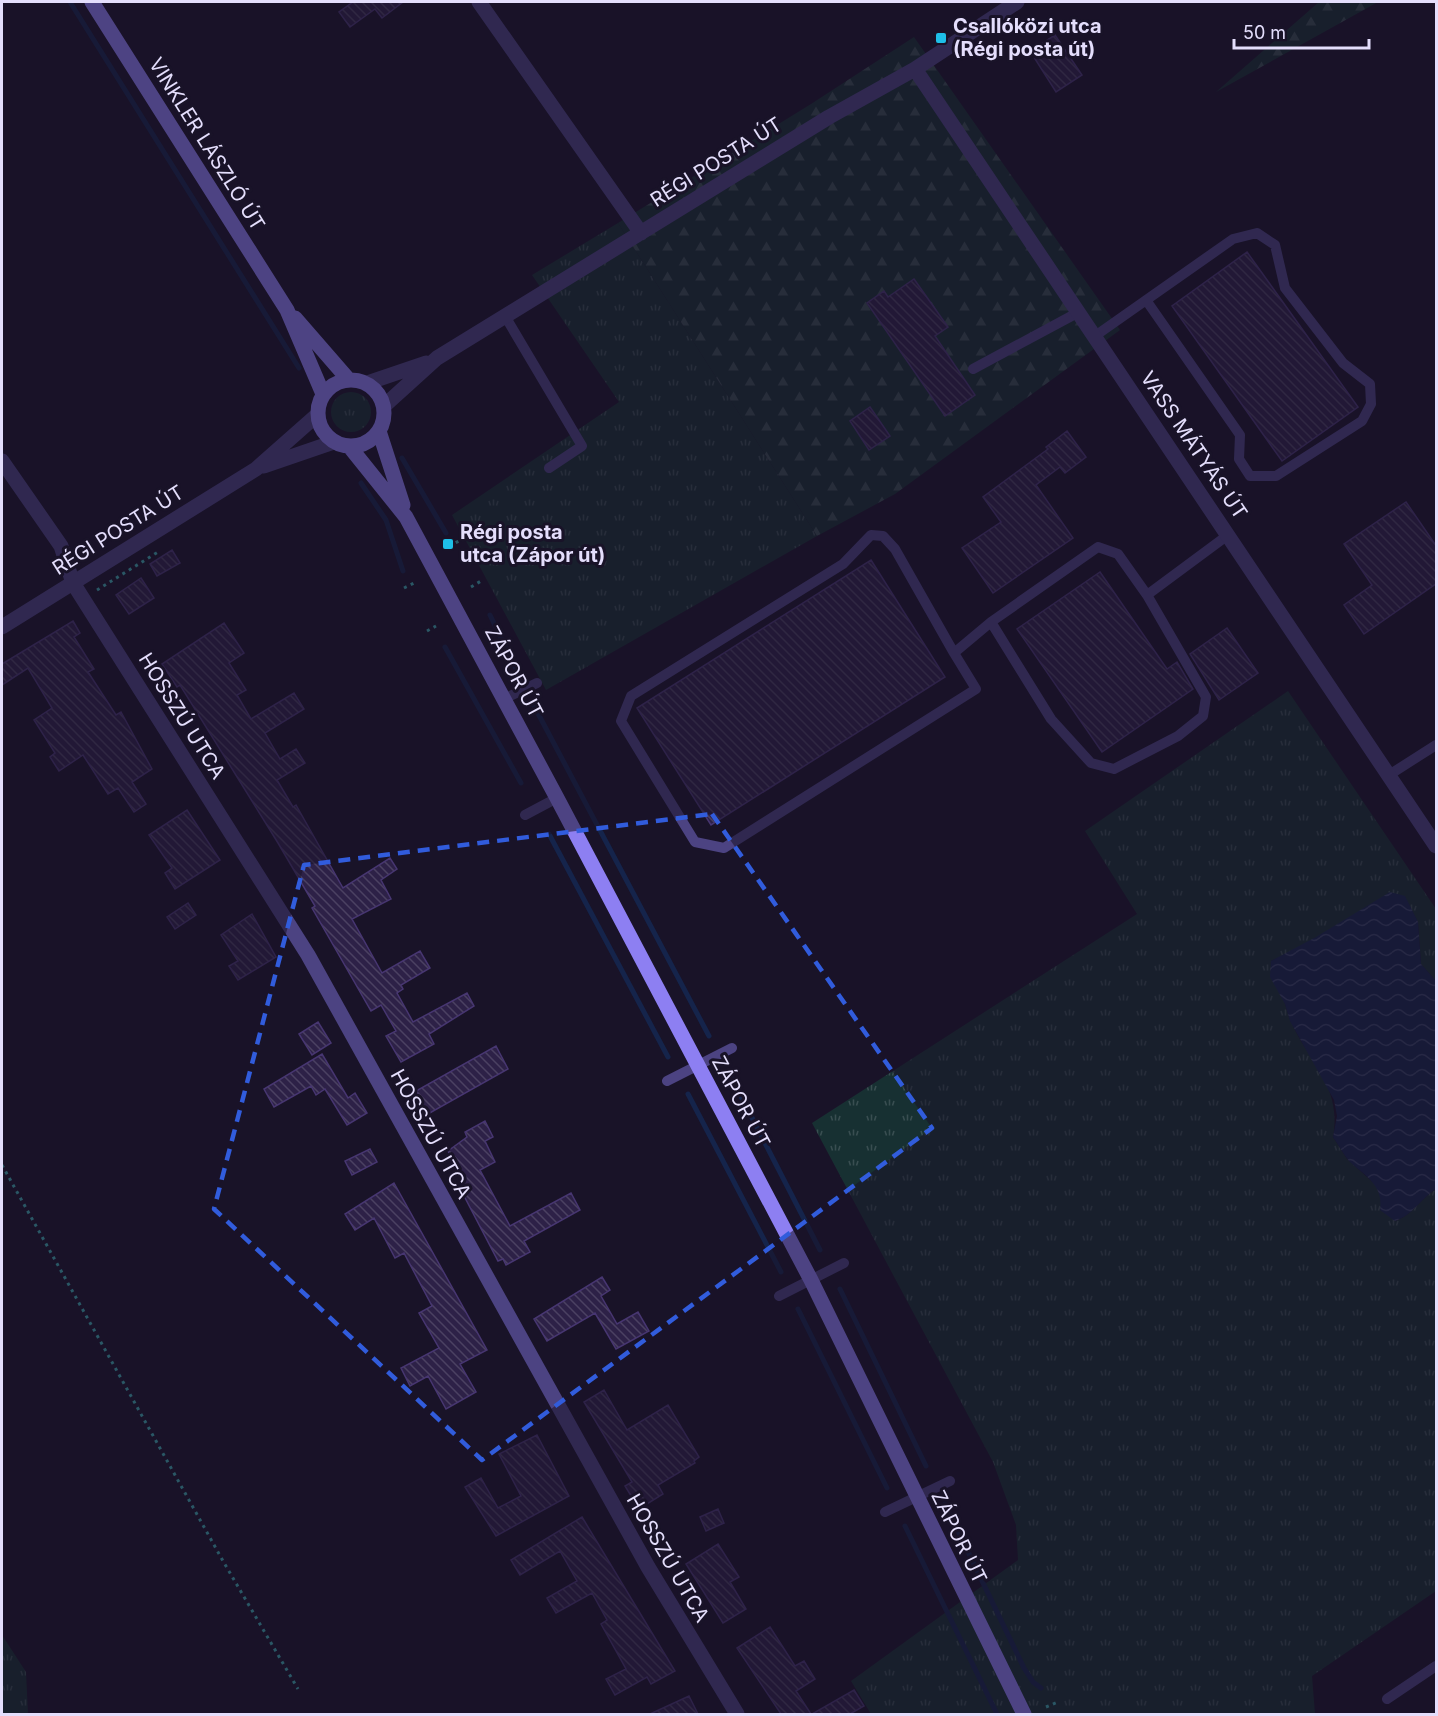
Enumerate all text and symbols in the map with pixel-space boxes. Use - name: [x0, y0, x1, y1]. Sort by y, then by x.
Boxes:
- scale bar: [1234, 12, 1369, 50]
- place label: Csallóközi utca (Régi posta út): [953, 14, 1102, 61]
- text: 50 m: [1243, 22, 1286, 43]
- marker: Csallóközi utca (Régi posta út): [934, 31, 948, 45]
- street label: VINKLER LÁSZLÓ ÚT: [144, 53, 271, 235]
- street label: RÉGI POSTA ÚT: [645, 111, 786, 212]
- street label: VASS MÁTYÁS ÚT: [1136, 366, 1253, 523]
- street label: RÉGI POSTA ÚT: [47, 479, 188, 580]
- place label: Régi posta utca (Zápor út): [460, 520, 605, 567]
- marker: Régi posta utca (Zápor út): [441, 537, 455, 551]
- street label: ZÁPOR ÚT: [480, 621, 549, 722]
- street label: HOSSZÚ UTCA: [134, 648, 231, 784]
- street label: ZÁPOR ÚT: [707, 1051, 776, 1152]
- street label: HOSSZÚ UTCA: [386, 1065, 477, 1203]
- street label: ZÁPOR ÚT: [926, 1486, 993, 1588]
- street label: HOSSZÚ UTCA: [622, 1489, 715, 1627]

